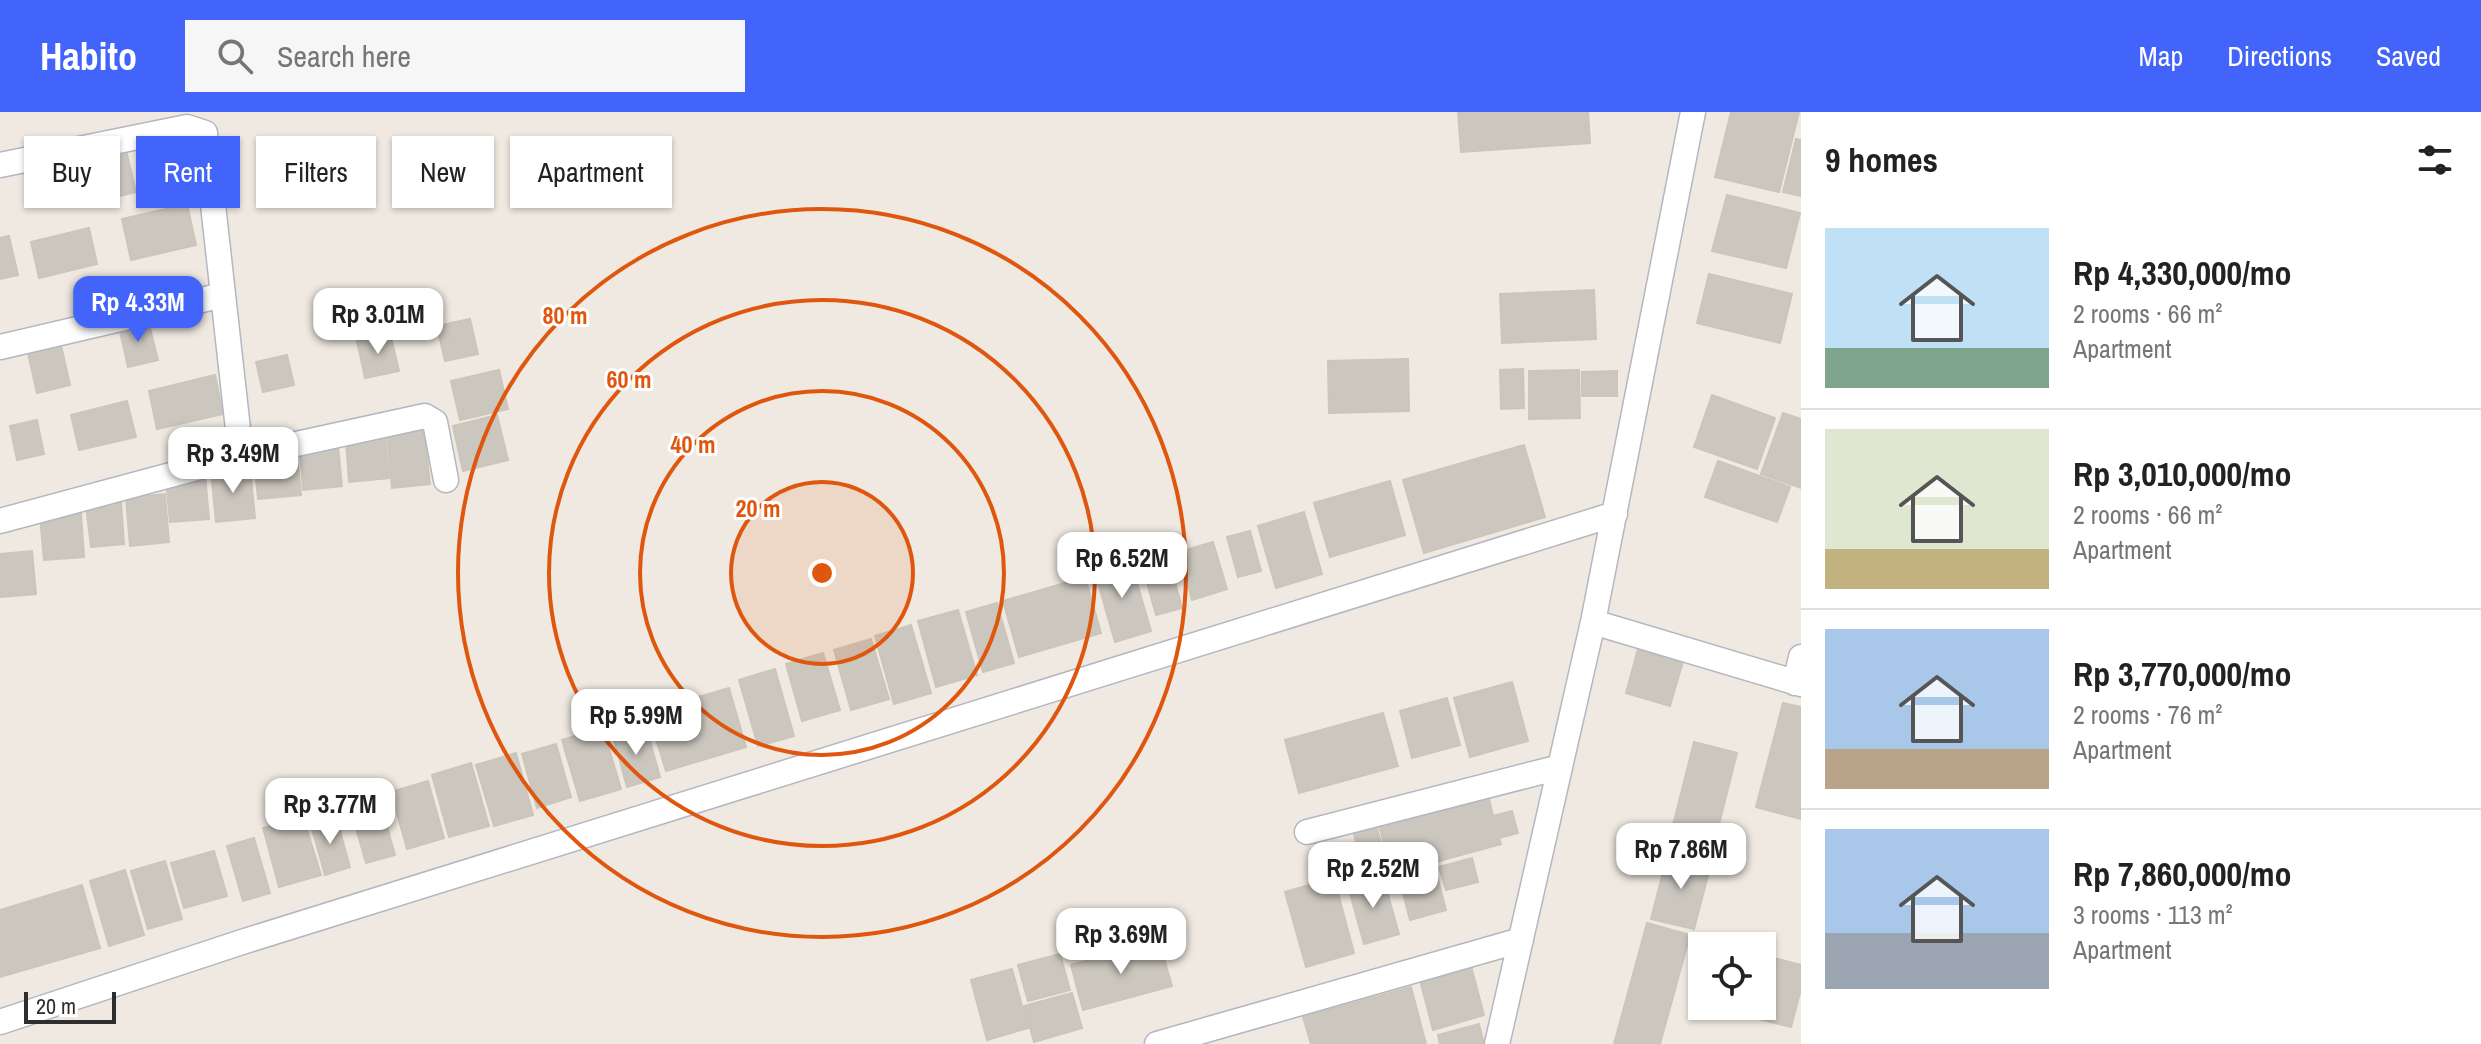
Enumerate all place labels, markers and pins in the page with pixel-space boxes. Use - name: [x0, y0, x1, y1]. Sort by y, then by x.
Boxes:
- pin: Rp 4.33M: [55, 276, 221, 344]
- pin: Rp 3.01M: [295, 288, 461, 356]
- pin: Rp 3.49M: [150, 427, 316, 495]
- pin: Rp 6.52M: [1039, 532, 1205, 600]
- centre of rings: [808, 559, 836, 587]
- pin: Rp 5.99M: [553, 689, 719, 757]
- pin: Rp 3.77M: [247, 778, 413, 846]
- pin: Rp 7.86M: [1598, 823, 1764, 891]
- pin: Rp 2.52M: [1290, 842, 1456, 910]
- pin: Rp 3.69M: [1038, 908, 1204, 976]

